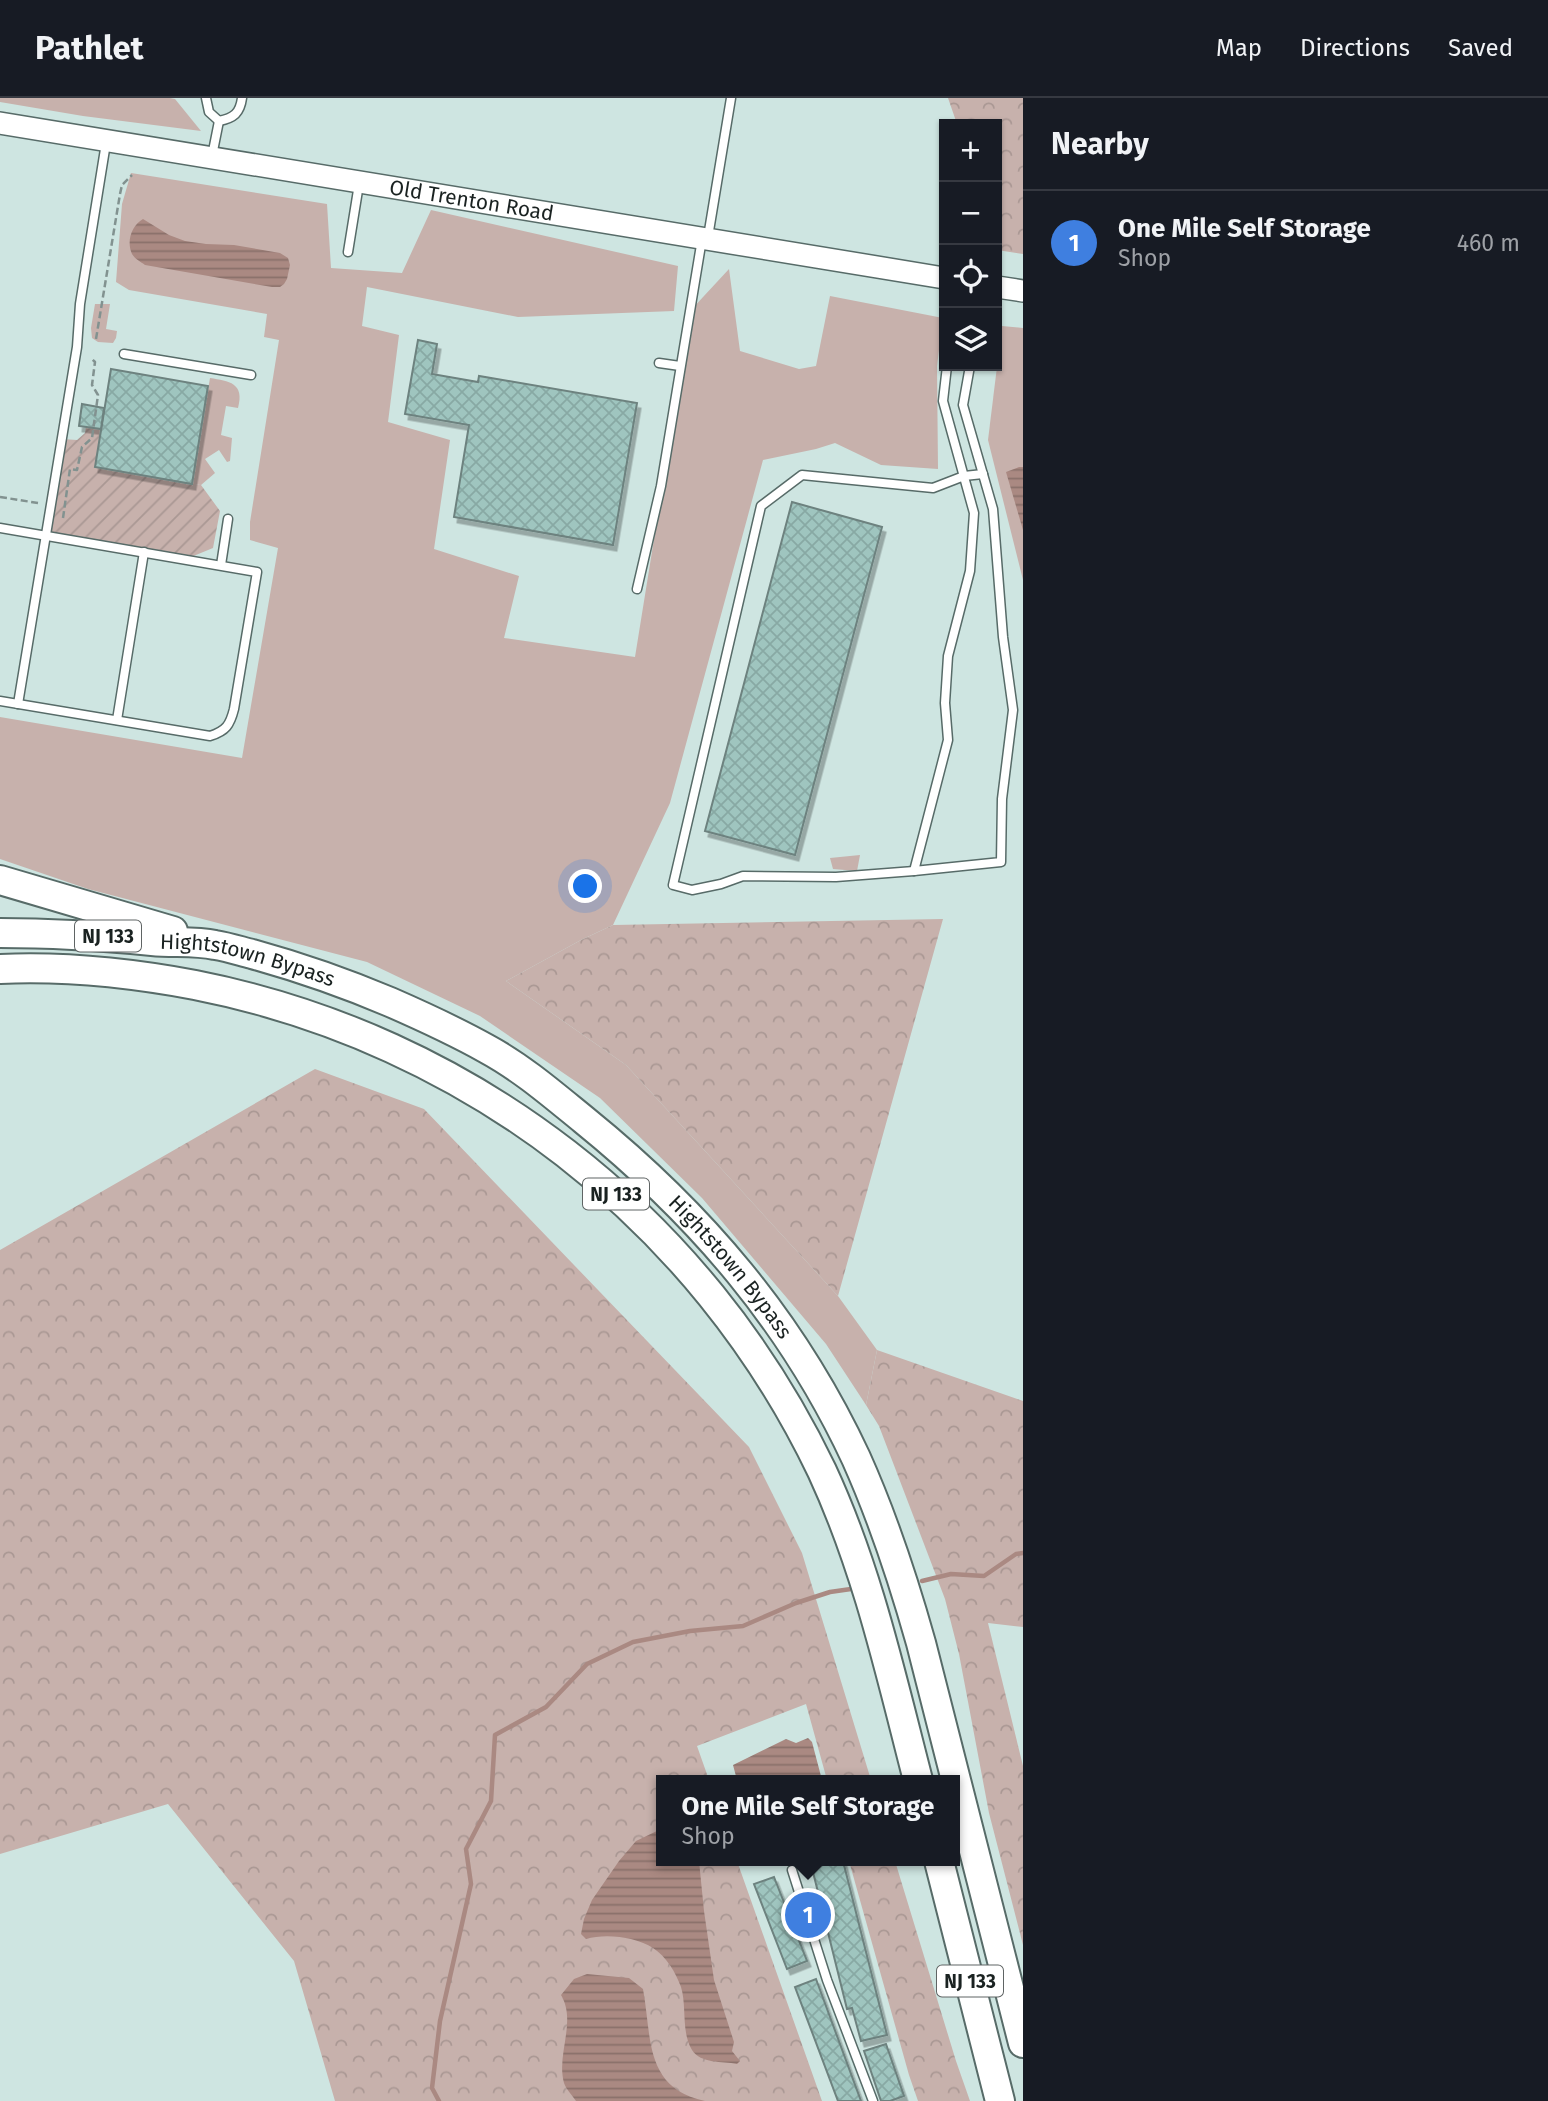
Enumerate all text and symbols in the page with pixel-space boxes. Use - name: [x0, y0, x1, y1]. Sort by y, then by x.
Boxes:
- text: Pathlet: [35, 28, 144, 68]
- text: Map: [1216, 34, 1262, 62]
- text: Directions: [1300, 34, 1410, 62]
- text: Saved: [1448, 34, 1513, 62]
- map controls: [939, 119, 1002, 371]
- button: +: [939, 119, 1002, 182]
- text: Nearby: [1051, 126, 1149, 162]
- street label: Old Trenton Road: [388, 174, 556, 227]
- button: −: [939, 182, 1002, 245]
- text: One Mile Self Storage: [1118, 213, 1371, 244]
- text: 1: [1069, 229, 1079, 257]
- text: 460 m: [1457, 229, 1520, 257]
- text: Shop: [1118, 244, 1171, 272]
- button: locate: [939, 245, 1002, 308]
- button: layers: [939, 308, 1002, 371]
- your location: [568, 869, 602, 903]
- road number: NJ 133: [75, 920, 141, 951]
- street label: Hightstown Bypass: [160, 929, 339, 992]
- road number: NJ 133: [583, 1178, 649, 1210]
- street label: Hightstown Bypass: [663, 1190, 798, 1344]
- popup: [656, 1775, 960, 1866]
- text: One Mile Self Storage: [682, 1791, 934, 1822]
- text: Shop: [682, 1822, 735, 1850]
- pin: 1: [785, 1889, 831, 1941]
- road number: NJ 133: [937, 1966, 1003, 1996]

